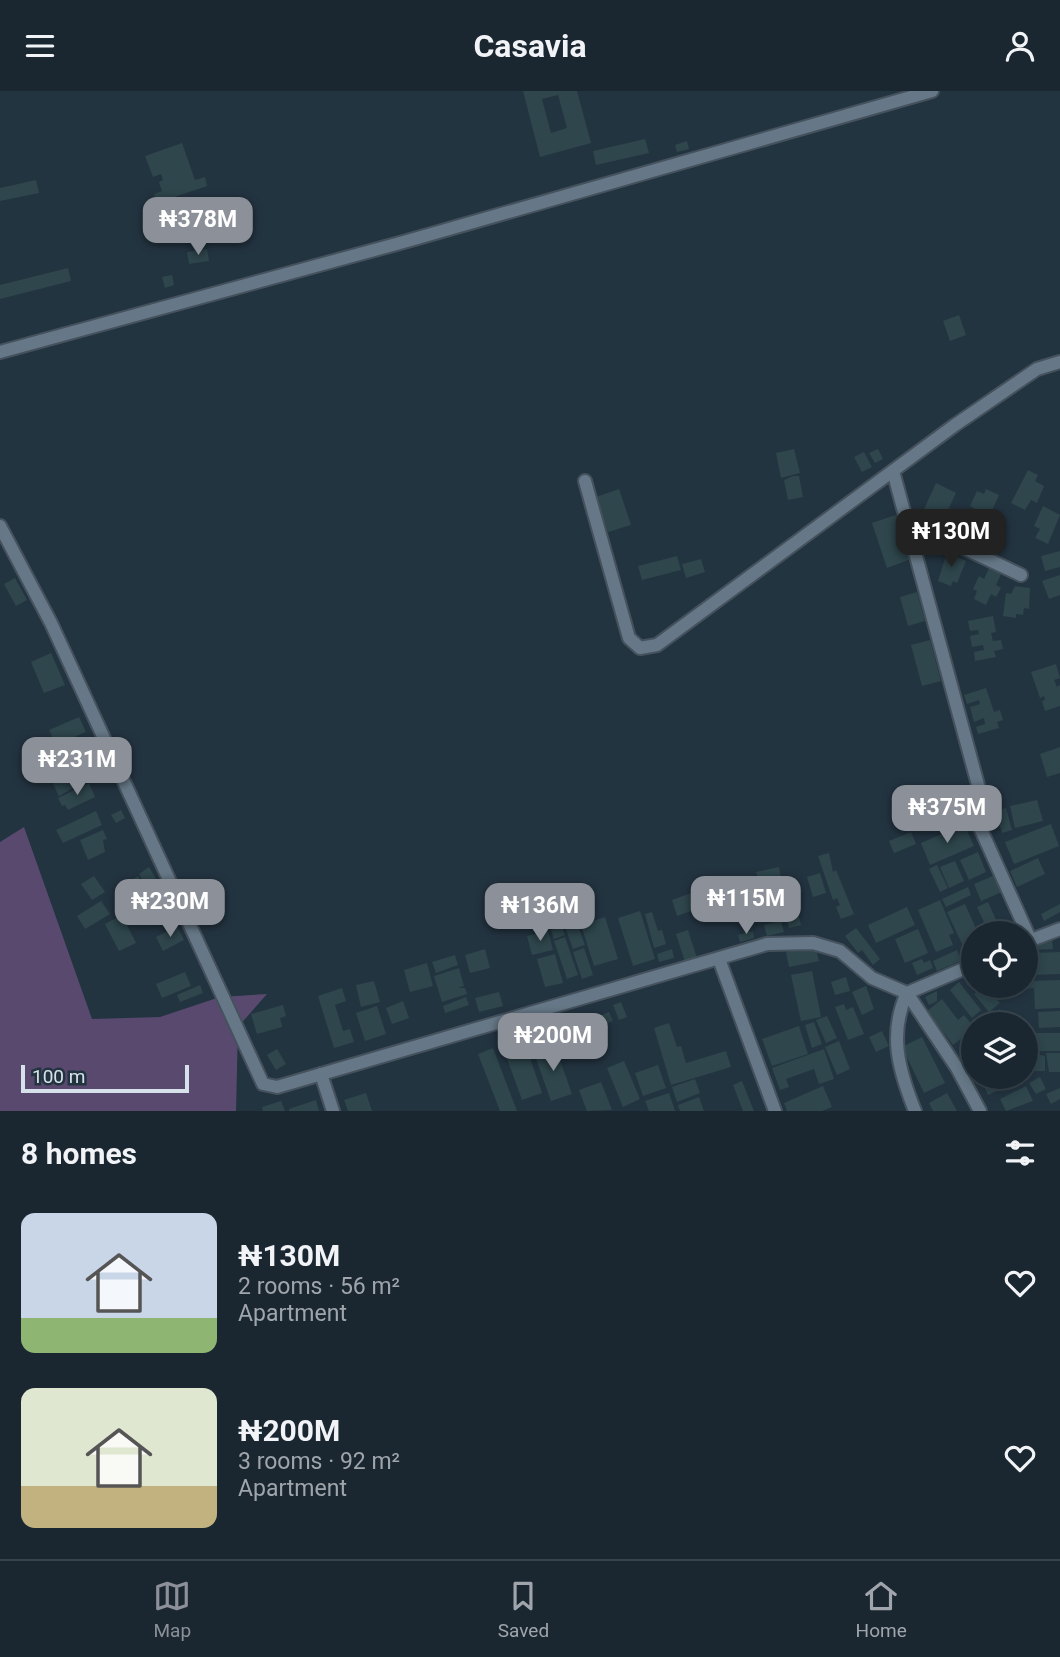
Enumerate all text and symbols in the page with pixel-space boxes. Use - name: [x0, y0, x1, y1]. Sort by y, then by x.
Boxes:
- icon: menu: [21, 27, 59, 65]
- text: Casavia: [473, 27, 587, 65]
- icon: person: [1001, 27, 1039, 65]
- pin: ₦378M: [149, 197, 247, 257]
- text: ₦378M: [159, 206, 237, 233]
- pin: ₦130M: [902, 510, 1000, 569]
- text: ₦130M: [912, 518, 990, 545]
- pin: ₦231M: [28, 737, 126, 797]
- text: ₦231M: [38, 746, 116, 773]
- pin: ₦375M: [898, 785, 996, 845]
- text: ₦375M: [908, 794, 986, 821]
- pin: ₦115M: [697, 877, 795, 936]
- pin: ₦230M: [121, 879, 219, 939]
- pin: ₦136M: [491, 883, 589, 943]
- text: ₦115M: [707, 885, 785, 912]
- text: ₦230M: [131, 888, 209, 915]
- text: ₦136M: [501, 892, 579, 919]
- map controls: [961, 921, 1038, 1089]
- button: locate: [961, 921, 1038, 998]
- button: layers: [961, 1012, 1038, 1089]
- pin: ₦200M: [504, 1013, 602, 1073]
- text: ₦200M: [514, 1022, 592, 1049]
- scale bar: [21, 1062, 189, 1094]
- text: 100 m: [32, 1065, 85, 1088]
- icon: filters: [1001, 1134, 1039, 1172]
- text: 8 homes: [21, 1136, 137, 1171]
- text: ₦130M: [238, 1238, 340, 1273]
- icon: home: [77, 1241, 161, 1325]
- icon: heart: [1001, 1264, 1039, 1302]
- text: 2 rooms · 56 m²: [238, 1273, 400, 1300]
- text: Apartment: [238, 1300, 347, 1327]
- text: ₦200M: [238, 1413, 340, 1448]
- icon: home: [77, 1416, 161, 1500]
- icon: heart: [1001, 1439, 1039, 1477]
- text: 3 rooms · 92 m²: [238, 1448, 400, 1475]
- text: Apartment: [238, 1475, 347, 1502]
- tab: Map: [153, 1577, 191, 1642]
- tab: Saved: [498, 1577, 549, 1642]
- tab: Home: [856, 1577, 907, 1642]

